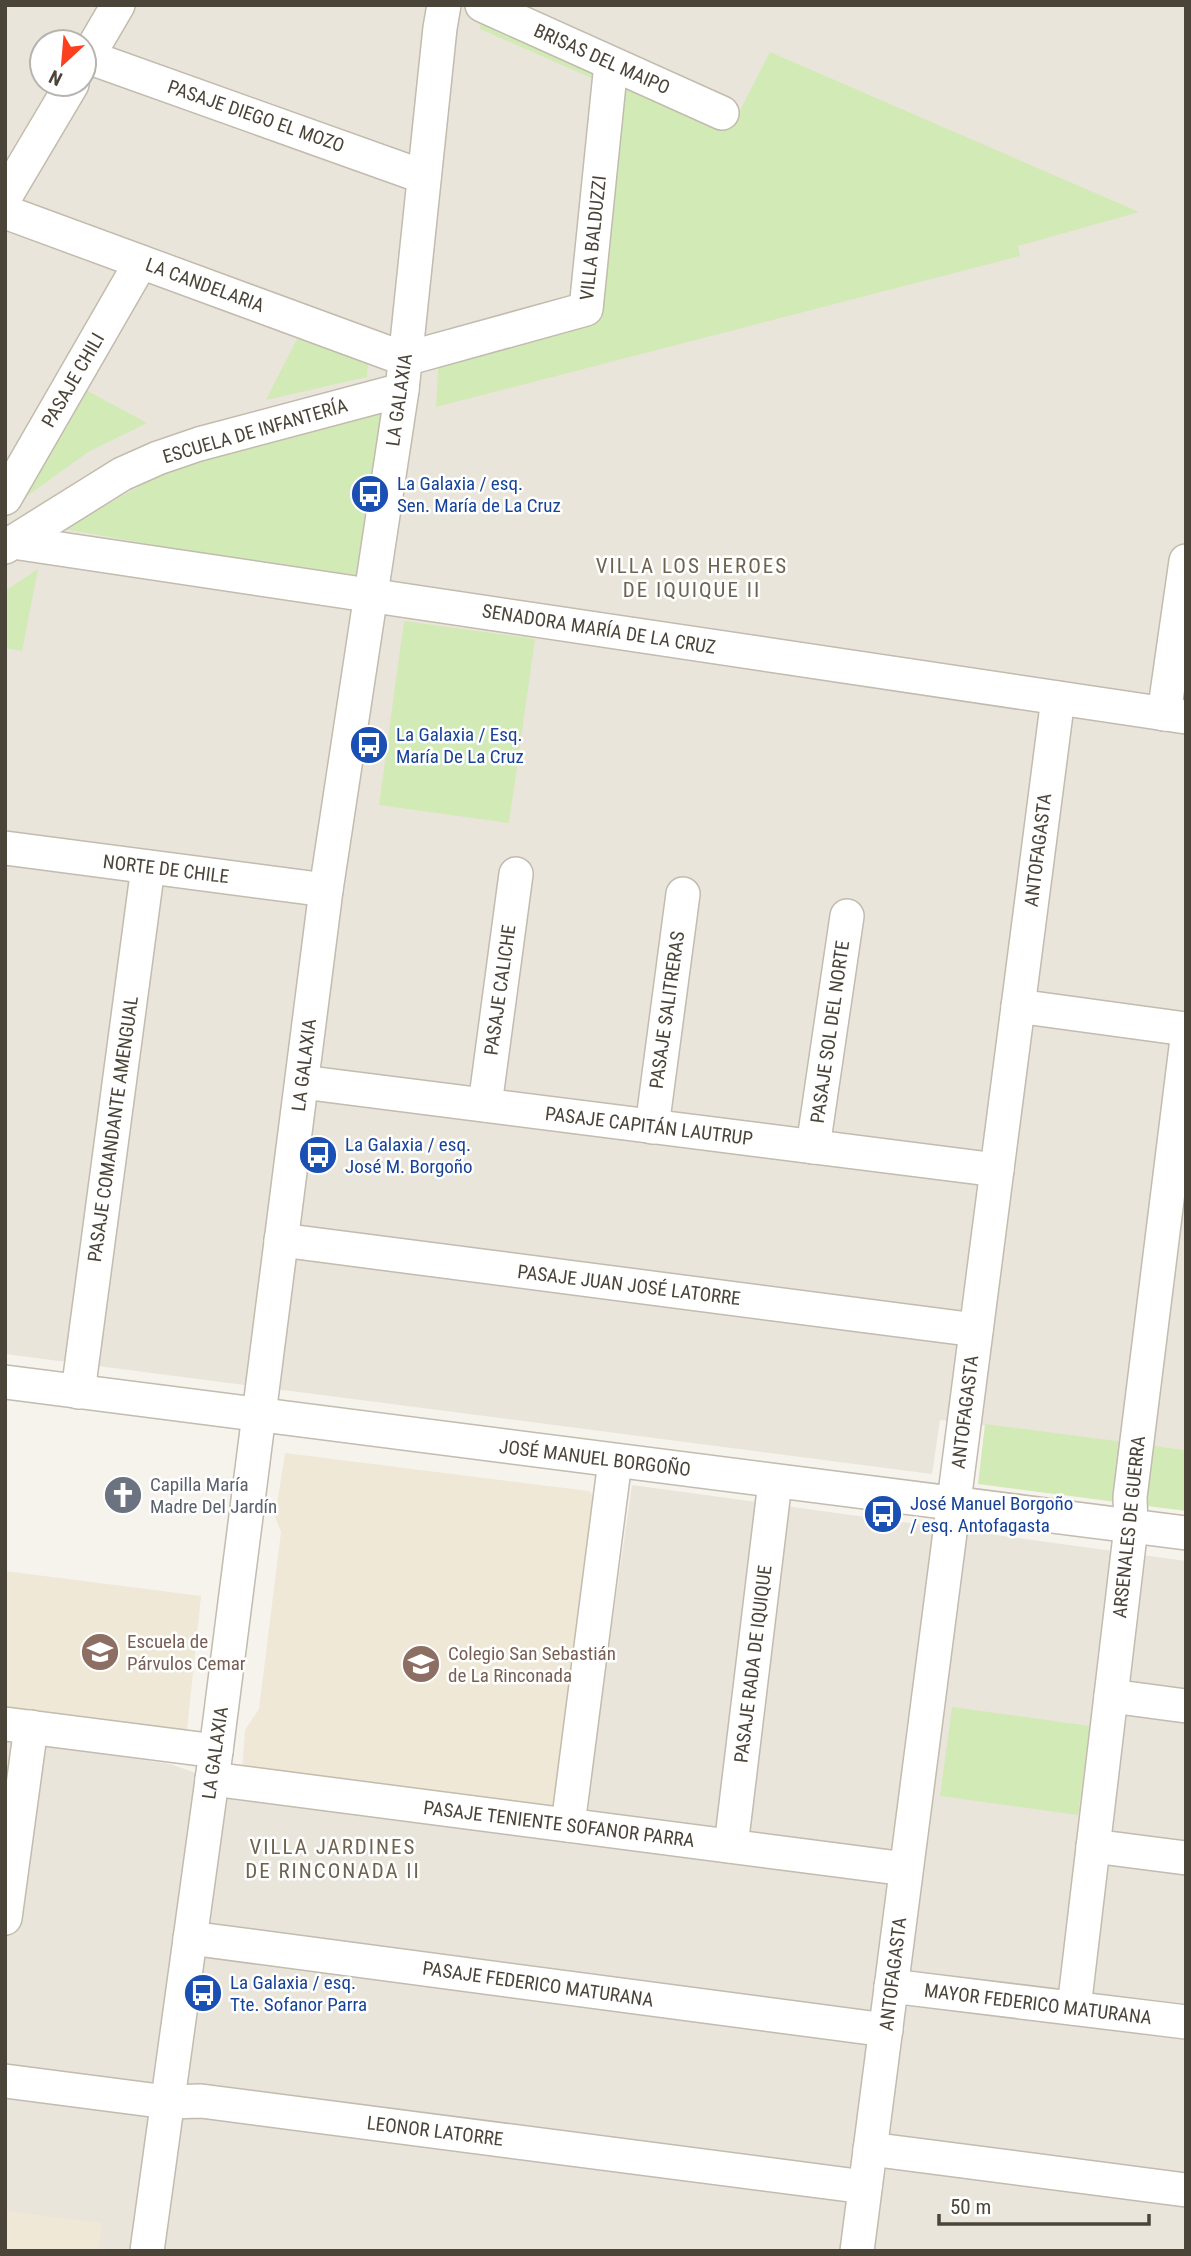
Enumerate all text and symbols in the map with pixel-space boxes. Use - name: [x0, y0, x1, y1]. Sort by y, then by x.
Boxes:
- street label: BRISAS DEL MAIPO: [531, 19, 673, 99]
- north arrow: [28, 28, 98, 98]
- text: N: [45, 65, 66, 91]
- street label: PASAJE DIEGO EL MOZO: [165, 75, 347, 157]
- street label: VILLA BALDUZZI: [575, 174, 611, 302]
- street label: LA CANDELARIA: [143, 253, 267, 317]
- street label: PASAJE CHILI: [37, 329, 109, 431]
- street label: LA GALAXIA: [381, 352, 417, 448]
- street label: ESCUELA DE INFANTERÍA: [160, 394, 350, 468]
- place label: La Galaxia / esq. Sen. María de La Cruz: [397, 472, 561, 517]
- bus stop icon: La Galaxia / esq. Sen. María de La Cruz: [349, 473, 391, 515]
- district label: VILLA LOS HEROES DE IQUIQUE II: [596, 554, 788, 602]
- street label: SENADORA MARÍA DE LA CRUZ: [481, 599, 718, 659]
- place label: La Galaxia / Esq. María De La Cruz: [396, 723, 524, 768]
- bus stop icon: La Galaxia / Esq. María De La Cruz: [348, 724, 390, 766]
- street label: ANTOFAGASTA: [1020, 792, 1056, 908]
- street label: NORTE DE CHILE: [102, 850, 230, 888]
- street label: PASAJE CALICHE: [479, 923, 521, 1057]
- street label: PASAJE SALITRERAS: [645, 930, 689, 1090]
- street label: PASAJE SOL DEL NORTE: [806, 939, 854, 1125]
- street label: PASAJE COMANDANTE AMENGUAL: [83, 994, 143, 1264]
- street label: LA GALAXIA: [287, 1017, 321, 1113]
- street label: PASAJE CAPITÁN LAUTRUP: [544, 1102, 754, 1150]
- place label: La Galaxia / esq. José M. Borgoño: [345, 1133, 473, 1178]
- bus stop icon: La Galaxia / esq. José M. Borgoño: [297, 1134, 339, 1176]
- street label: PASAJE JUAN JOSÉ LATORRE: [516, 1260, 742, 1310]
- street label: ANTOFAGASTA: [947, 1354, 983, 1470]
- street label: JOSÉ MANUEL BORGOÑO: [498, 1435, 692, 1481]
- street label: ARSENALES DE GUERRA: [1108, 1435, 1150, 1619]
- place label: Capilla María Madre Del Jardín: [150, 1473, 277, 1518]
- church icon: Capilla María Madre Del Jardín: [102, 1474, 144, 1516]
- place label: José Manuel Borgoño / esq. Antofagasta: [910, 1492, 1073, 1537]
- bus stop icon: José Manuel Borgoño / esq. Antofagasta: [862, 1493, 904, 1535]
- street label: PASAJE RADA DE IQUIQUE: [729, 1564, 777, 1764]
- place label: Escuela de Párvulos Cemar: [127, 1630, 246, 1675]
- school or university icon: Escuela de Párvulos Cemar: [79, 1631, 121, 1673]
- place label: Colegio San Sebastián de La Rinconada: [448, 1642, 616, 1687]
- school or university icon: Colegio San Sebastián de La Rinconada: [400, 1643, 442, 1685]
- street label: LA GALAXIA: [197, 1705, 233, 1801]
- street label: PASAJE TENIENTE SOFANOR PARRA: [422, 1796, 696, 1852]
- district label: VILLA JARDINES DE RINCONADA II: [245, 1835, 421, 1883]
- street label: ANTOFAGASTA: [875, 1916, 911, 2032]
- street label: PASAJE FEDERICO MATURANA: [421, 1956, 655, 2012]
- place label: La Galaxia / esq. Tte. Sofanor Parra: [230, 1971, 367, 2016]
- bus stop icon: La Galaxia / esq. Tte. Sofanor Parra: [182, 1972, 224, 2014]
- street label: MAYOR FEDERICO MATURANA: [923, 1979, 1153, 2029]
- street label: LEONOR LATORRE: [366, 2111, 504, 2151]
- scale bar: [939, 2182, 1149, 2226]
- text: 50 m: [950, 2195, 991, 2219]

